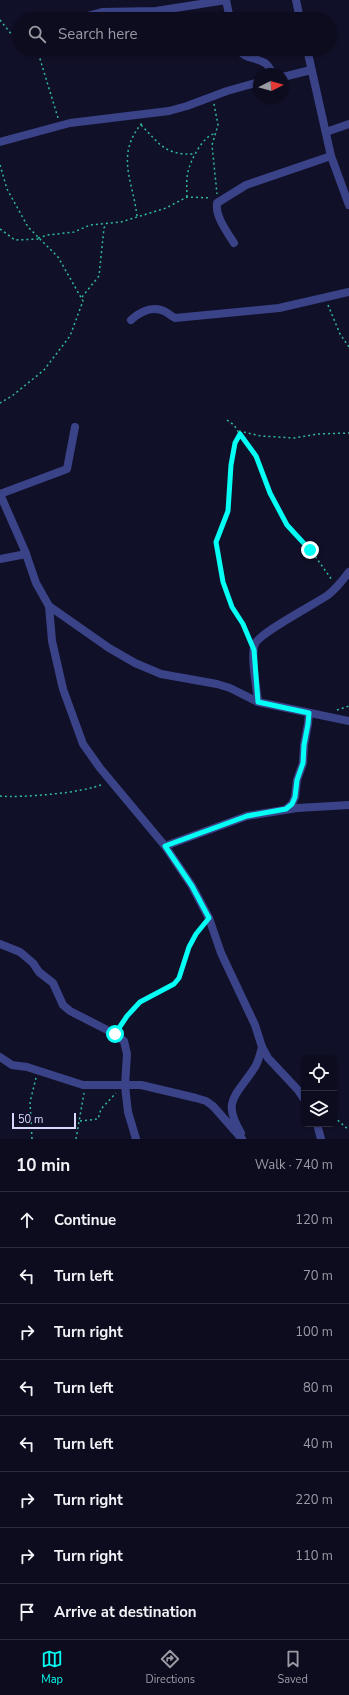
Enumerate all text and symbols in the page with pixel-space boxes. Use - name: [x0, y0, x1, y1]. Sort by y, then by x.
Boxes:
- search box: [12, 12, 337, 56]
- icon: search: [26, 23, 48, 45]
- text: Search here: [58, 24, 138, 44]
- north arrow: [253, 68, 289, 104]
- route end: [301, 541, 319, 559]
- route start: [106, 1025, 124, 1043]
- map controls: [301, 1055, 337, 1127]
- button: locate: [301, 1055, 337, 1091]
- button: layers: [301, 1091, 337, 1127]
- scale bar: [12, 1111, 76, 1130]
- text: 50 m: [18, 1112, 43, 1127]
- text: 10 min: [16, 1154, 70, 1177]
- text: Walk · 740 m: [255, 1156, 333, 1174]
- icon: ahead: [16, 1209, 38, 1231]
- text: Continue: [54, 1210, 116, 1230]
- text: 120 m: [295, 1211, 333, 1229]
- icon: left: [16, 1265, 38, 1287]
- text: Turn left: [54, 1266, 113, 1286]
- text: 70 m: [303, 1267, 333, 1285]
- icon: right: [16, 1321, 38, 1343]
- text: Turn right: [54, 1322, 123, 1342]
- text: 100 m: [295, 1323, 333, 1341]
- icon: left: [16, 1377, 38, 1399]
- text: Turn left: [54, 1378, 113, 1398]
- text: 80 m: [303, 1379, 333, 1397]
- icon: left: [16, 1433, 38, 1455]
- text: Turn left: [54, 1434, 113, 1454]
- text: 40 m: [303, 1435, 333, 1453]
- icon: right: [16, 1489, 38, 1511]
- text: Turn right: [54, 1490, 123, 1510]
- text: 220 m: [295, 1491, 333, 1509]
- icon: right: [16, 1545, 38, 1567]
- text: Turn right: [54, 1546, 123, 1566]
- text: 110 m: [295, 1547, 333, 1565]
- icon: arrive: [16, 1601, 38, 1623]
- text: Arrive at destination: [54, 1602, 197, 1622]
- tab: Map: [41, 1648, 63, 1687]
- tab: Directions: [145, 1648, 195, 1687]
- tab: Saved: [277, 1648, 308, 1687]

